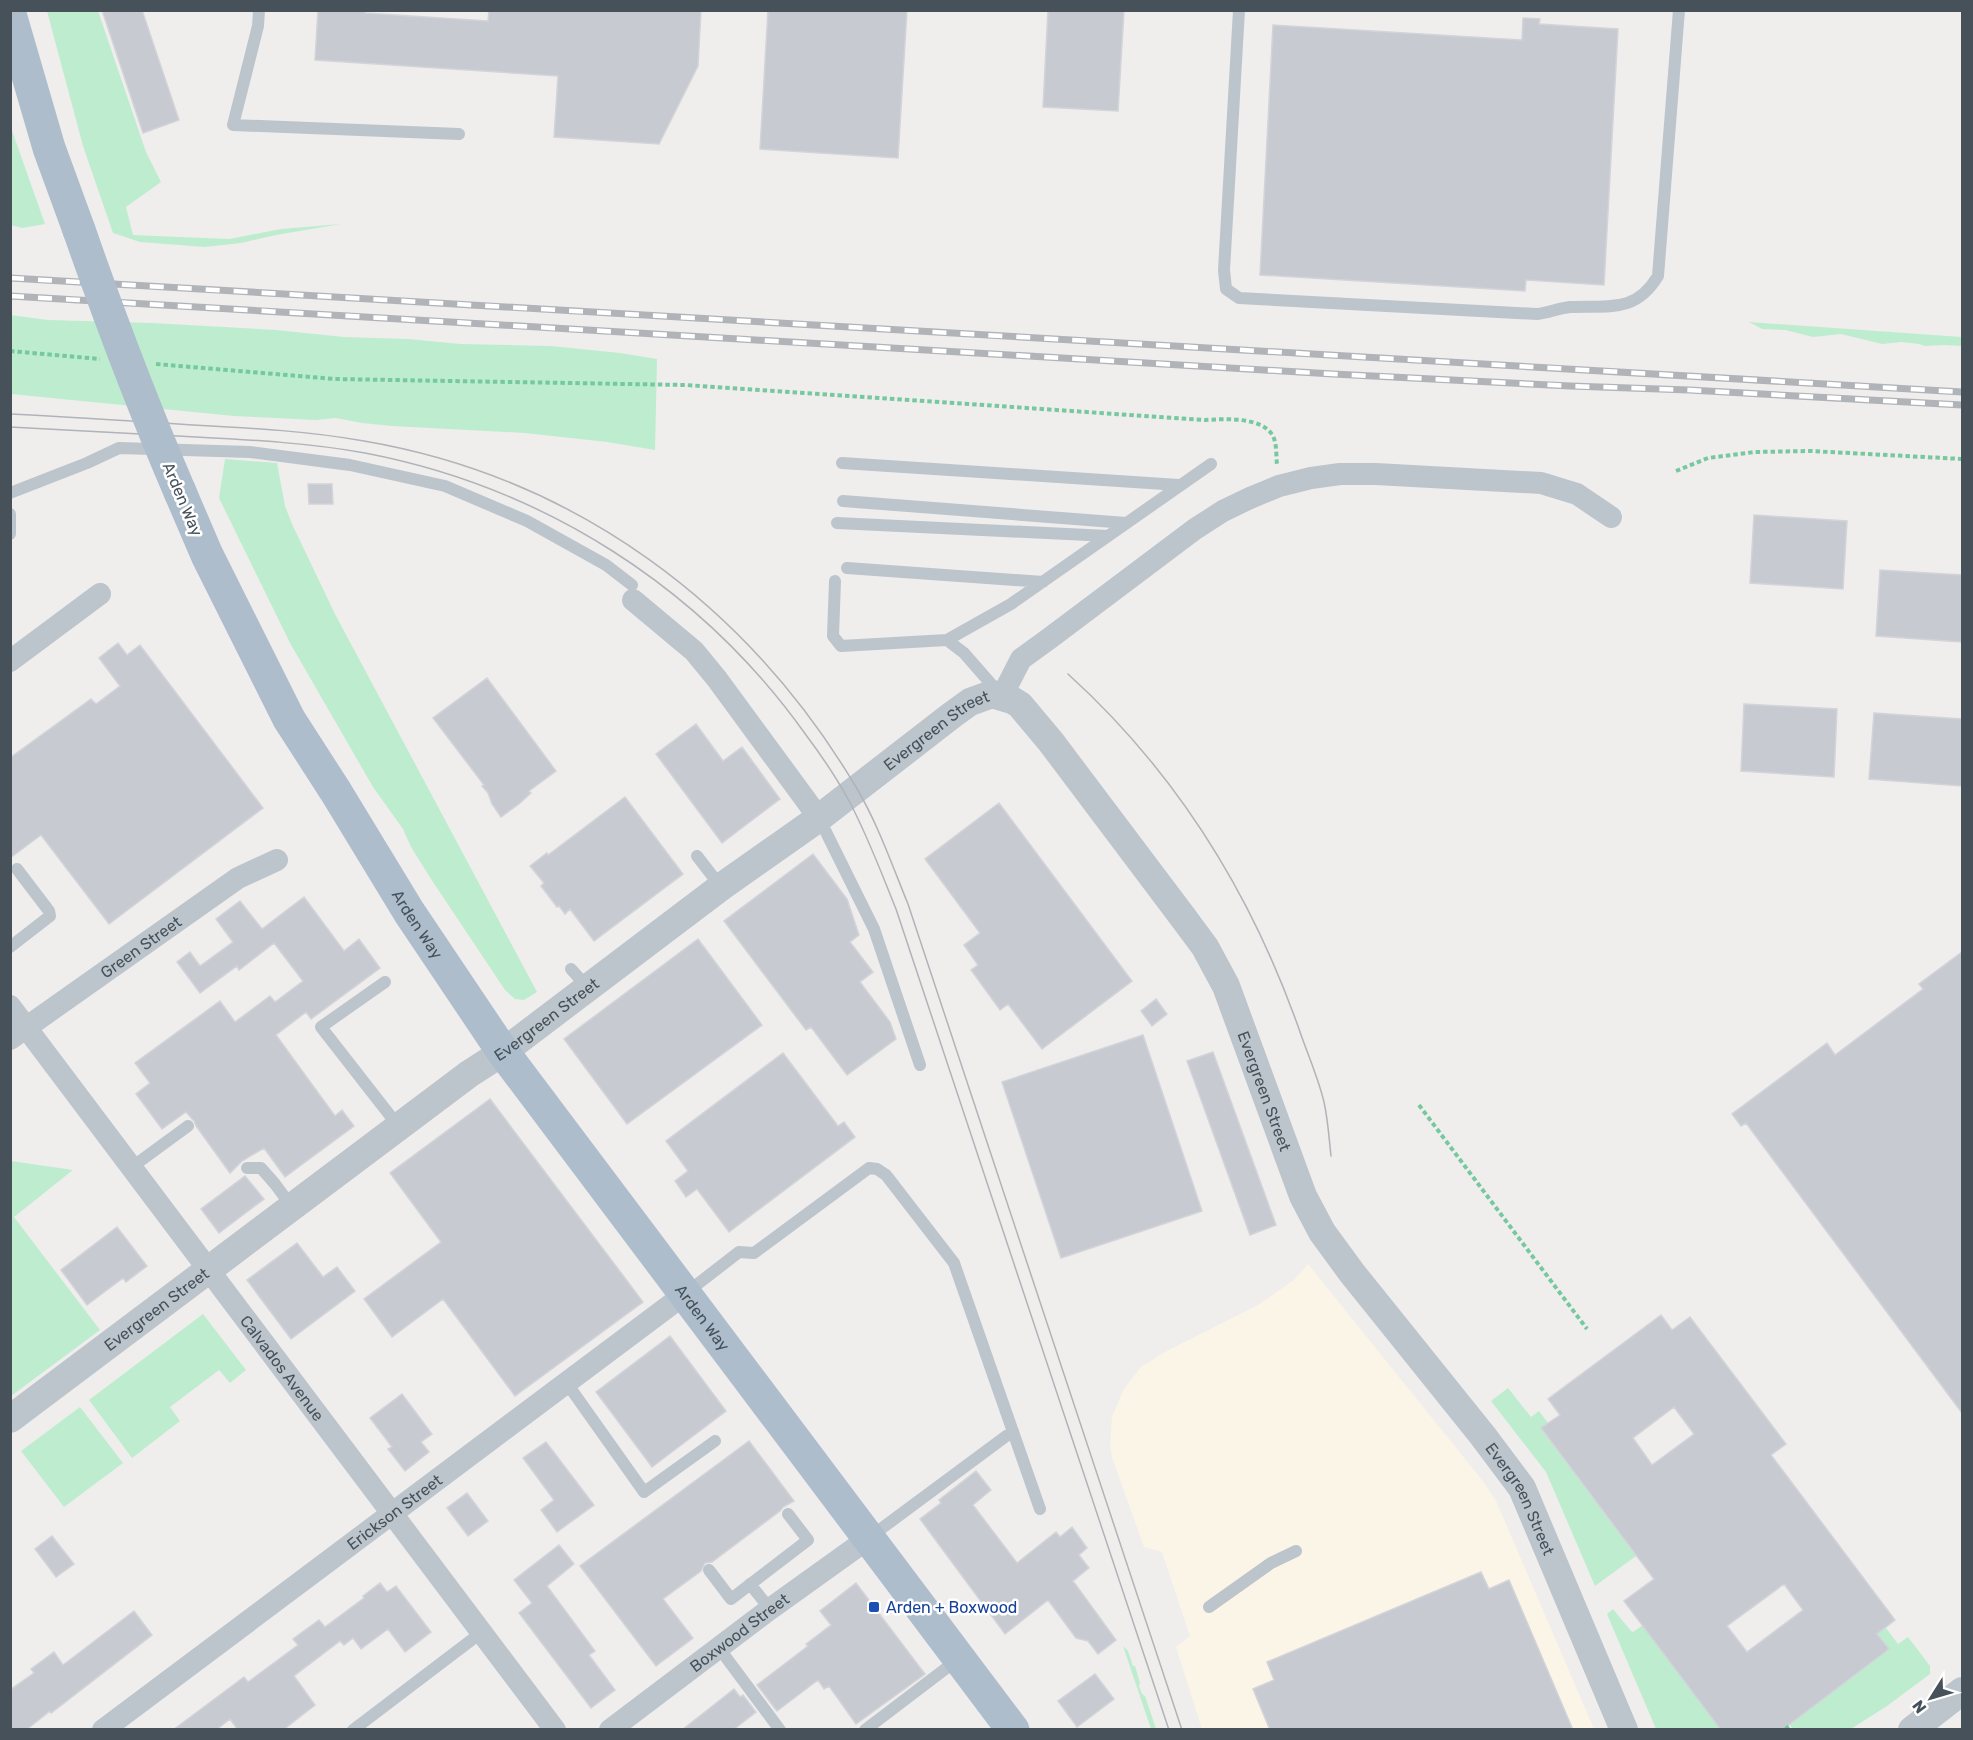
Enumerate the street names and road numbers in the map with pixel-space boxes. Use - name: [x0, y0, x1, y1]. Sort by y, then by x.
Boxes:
- street label: Arden Way: [158, 459, 207, 539]
- street label: Evergreen Street: [880, 687, 992, 775]
- street label: Arden Way: [388, 886, 447, 963]
- street label: Green Street: [97, 912, 185, 982]
- street label: Evergreen Street: [491, 974, 603, 1065]
- street label: Evergreen Street: [1233, 1029, 1295, 1154]
- street label: Evergreen Street: [100, 1264, 213, 1355]
- street label: Arden Way: [671, 1281, 734, 1355]
- street label: Calvados Avenue: [236, 1312, 328, 1425]
- street label: Evergreen Street: [1481, 1439, 1558, 1558]
- street label: Erickson Street: [343, 1470, 446, 1554]
- street label: Boxwood Street: [686, 1589, 793, 1676]

